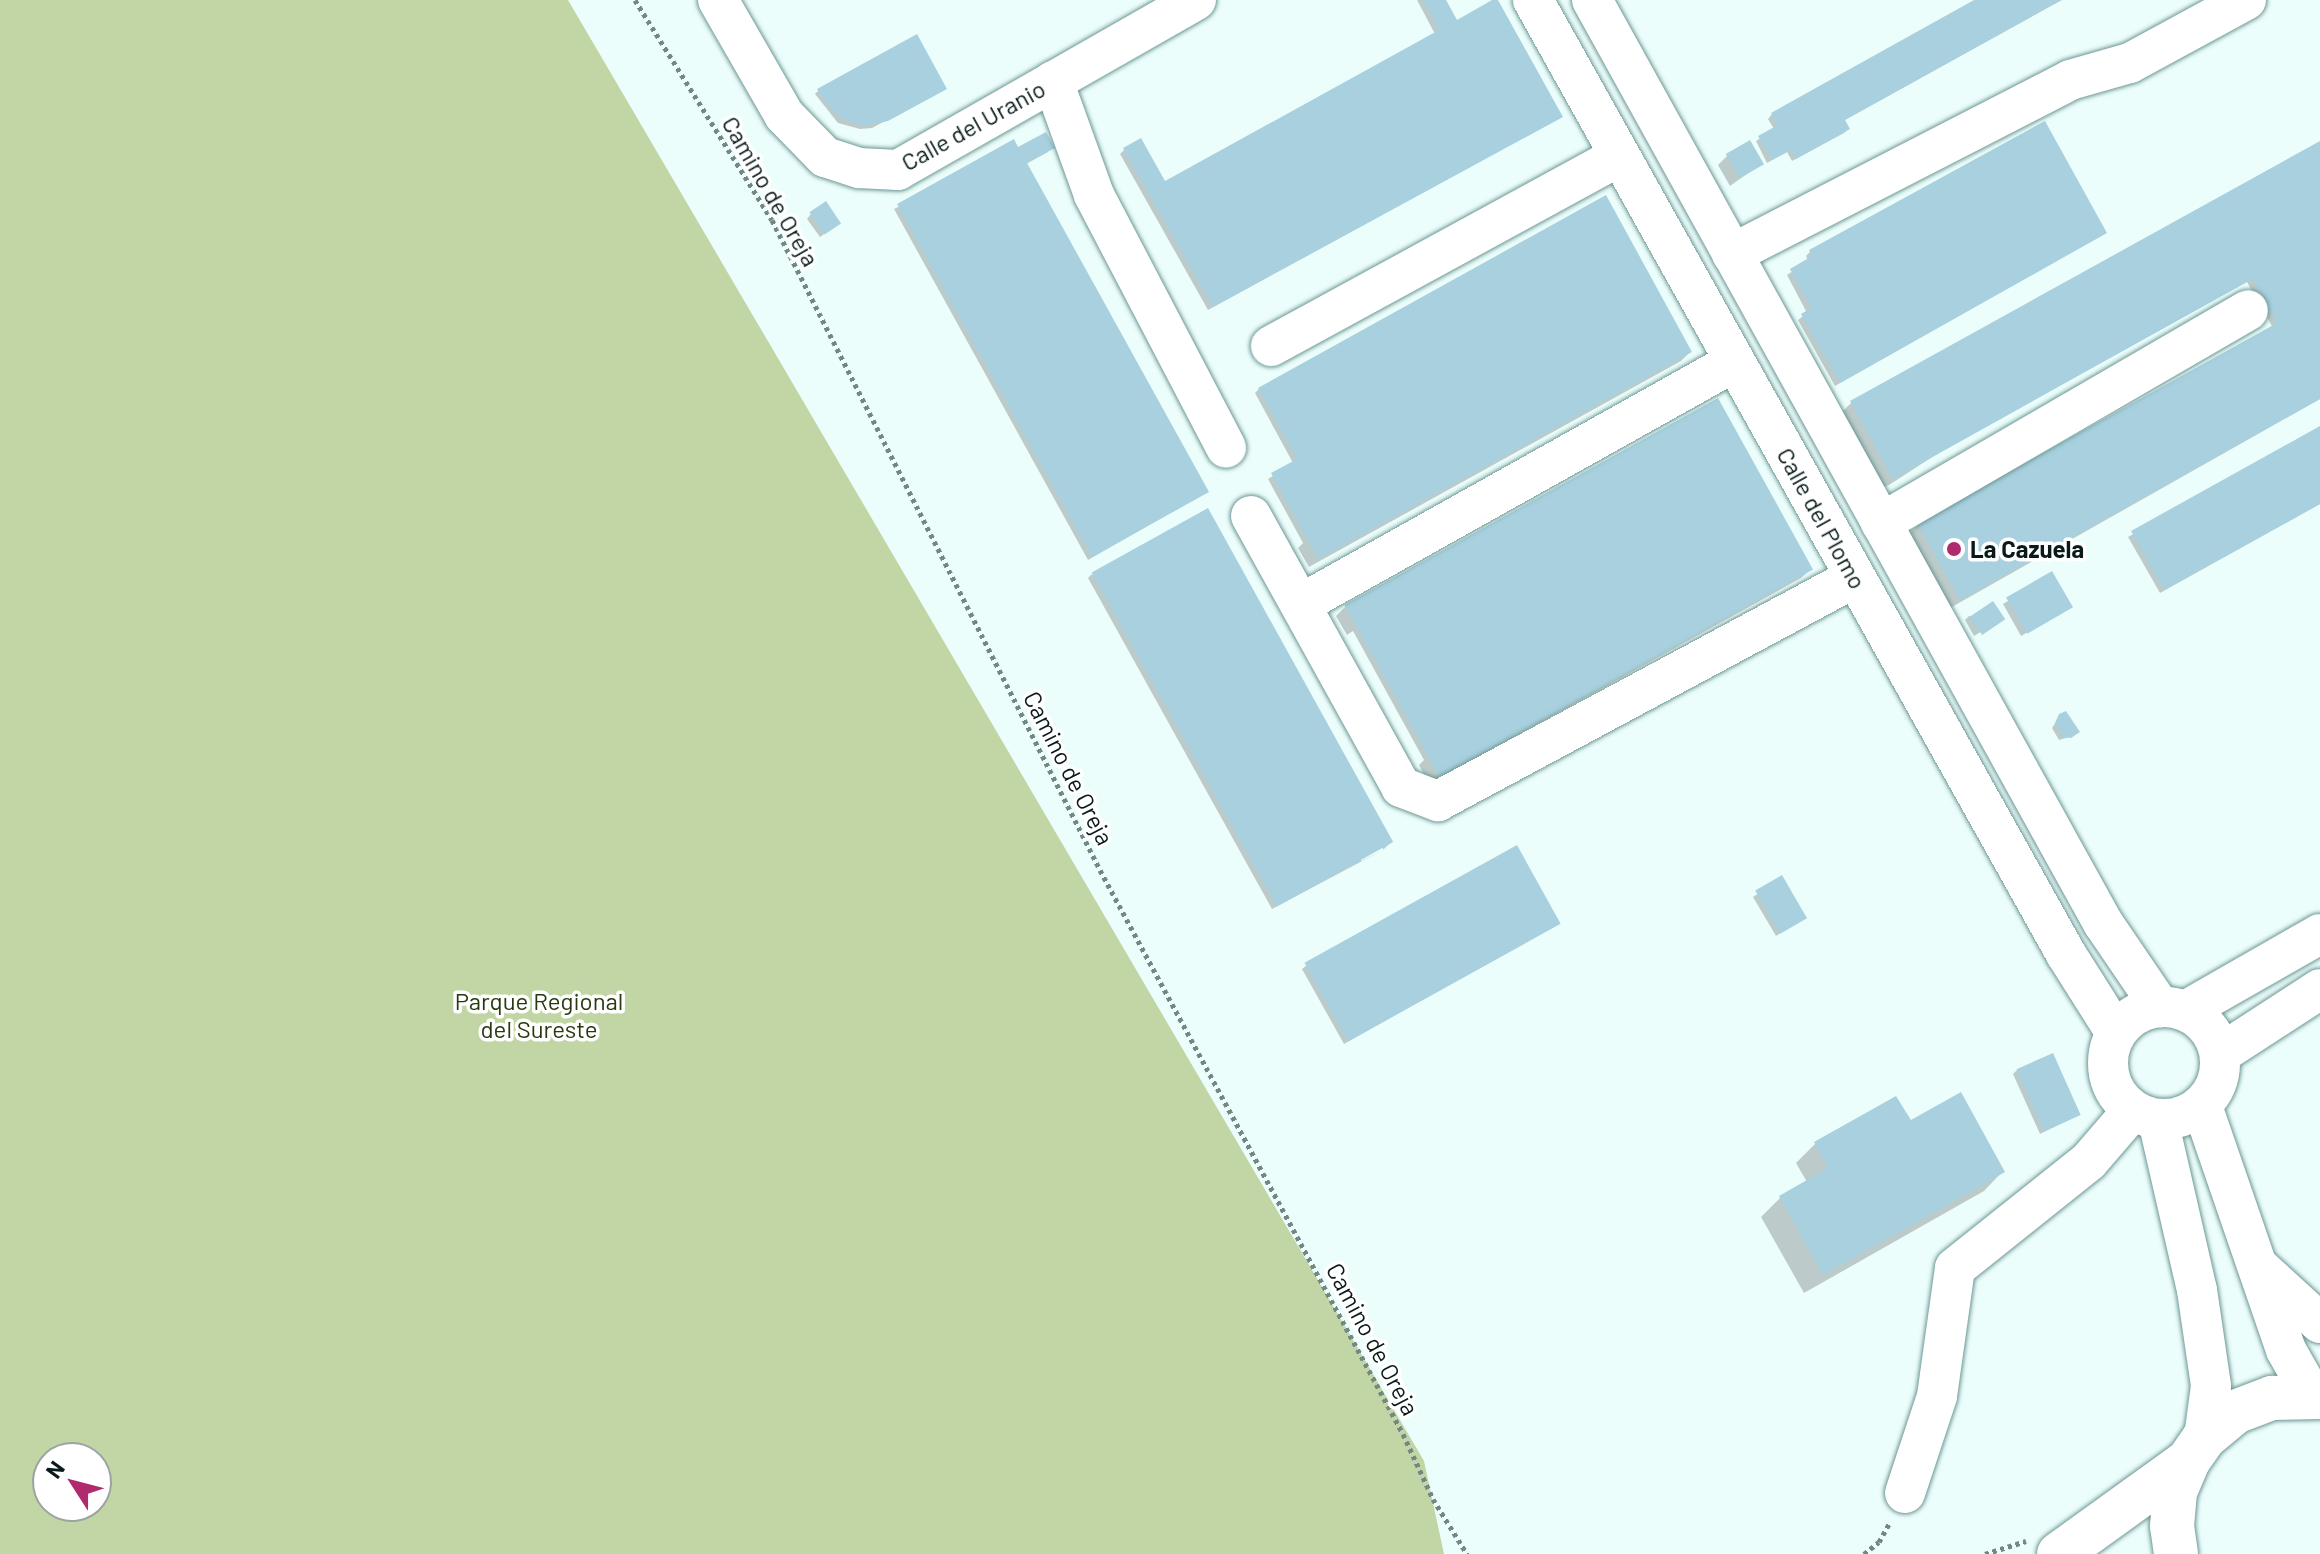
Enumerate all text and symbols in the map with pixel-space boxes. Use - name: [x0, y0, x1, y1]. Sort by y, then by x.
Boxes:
- street label: Calle del Uranio: [896, 74, 1050, 176]
- street label: Camino de Oreja: [716, 111, 826, 271]
- street label: Calle del Plomo: [1771, 442, 1873, 594]
- place label: La Cazuela: [1970, 535, 2084, 563]
- marker: La Cazuela: [1945, 540, 1963, 558]
- street label: Camino de Oreja: [1018, 686, 1120, 850]
- park label: Parque Regional del Sureste: [455, 987, 623, 1043]
- street label: Camino de Oreja: [1321, 1258, 1425, 1420]
- north arrow: [32, 1442, 112, 1522]
- text: N: [39, 1456, 69, 1483]

